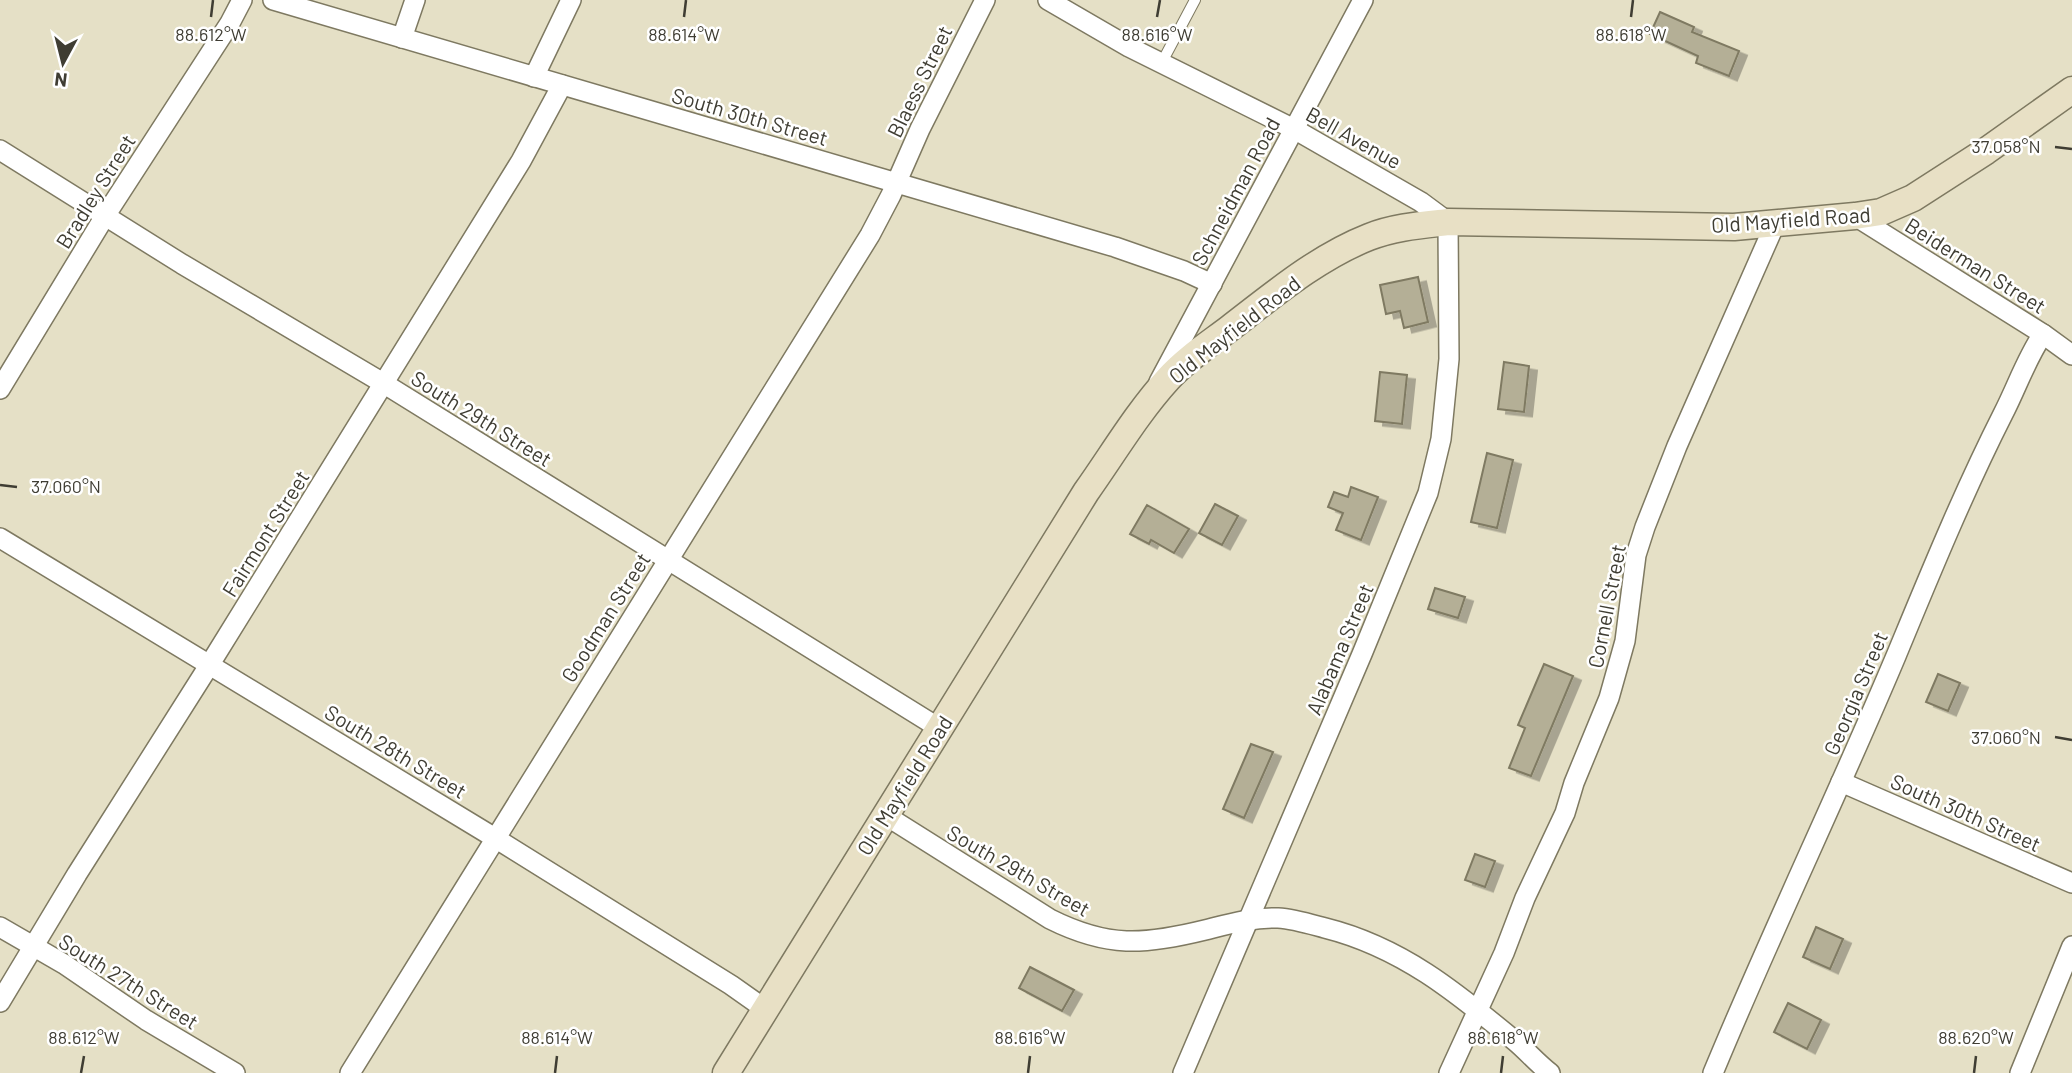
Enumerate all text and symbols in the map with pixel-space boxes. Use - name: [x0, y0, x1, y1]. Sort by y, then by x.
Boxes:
- street label: Blaess Street: [881, 21, 957, 141]
- text: 88.612°W: [175, 23, 247, 45]
- text: 88.614°W: [648, 23, 720, 45]
- text: 88.616°W: [1122, 23, 1193, 45]
- text: 88.618°W: [1595, 23, 1667, 45]
- north arrow: [28, 28, 98, 98]
- text: N: [53, 68, 69, 93]
- street label: South 30th Street: [669, 82, 831, 150]
- street label: Bell Avenue: [1302, 101, 1406, 173]
- street label: Schneidman Road: [1186, 113, 1284, 269]
- street label: Bradley Street: [50, 129, 140, 253]
- text: 37.058°N: [1971, 135, 2041, 157]
- street label: Old Mayfield Road: [1710, 201, 1872, 237]
- street label: Beiderman Street: [1901, 212, 2051, 318]
- street label: Old Mayfield Road: [1163, 270, 1305, 388]
- street label: South 29th Street: [407, 365, 557, 471]
- street label: Fairmont Street: [216, 465, 314, 601]
- text: 37.060°N: [31, 475, 101, 497]
- street label: Cornell Street: [1582, 542, 1630, 670]
- street label: Goodman Street: [555, 548, 655, 686]
- street label: Alabama Street: [1300, 580, 1378, 718]
- street label: Georgia Street: [1818, 627, 1892, 759]
- street label: South 28th Street: [321, 699, 471, 803]
- street label: Old Mayfield Road: [851, 711, 957, 859]
- text: 37.060°N: [1971, 726, 2041, 748]
- street label: South 30th Street: [1887, 768, 2045, 856]
- street label: South 29th Street: [943, 819, 1095, 921]
- street label: South 27th Street: [55, 928, 203, 1034]
- text: 88.612°W: [48, 1026, 120, 1048]
- text: 88.614°W: [521, 1026, 593, 1048]
- text: 88.616°W: [995, 1026, 1066, 1048]
- text: 88.618°W: [1467, 1026, 1539, 1048]
- text: 88.620°W: [1938, 1026, 2014, 1048]

